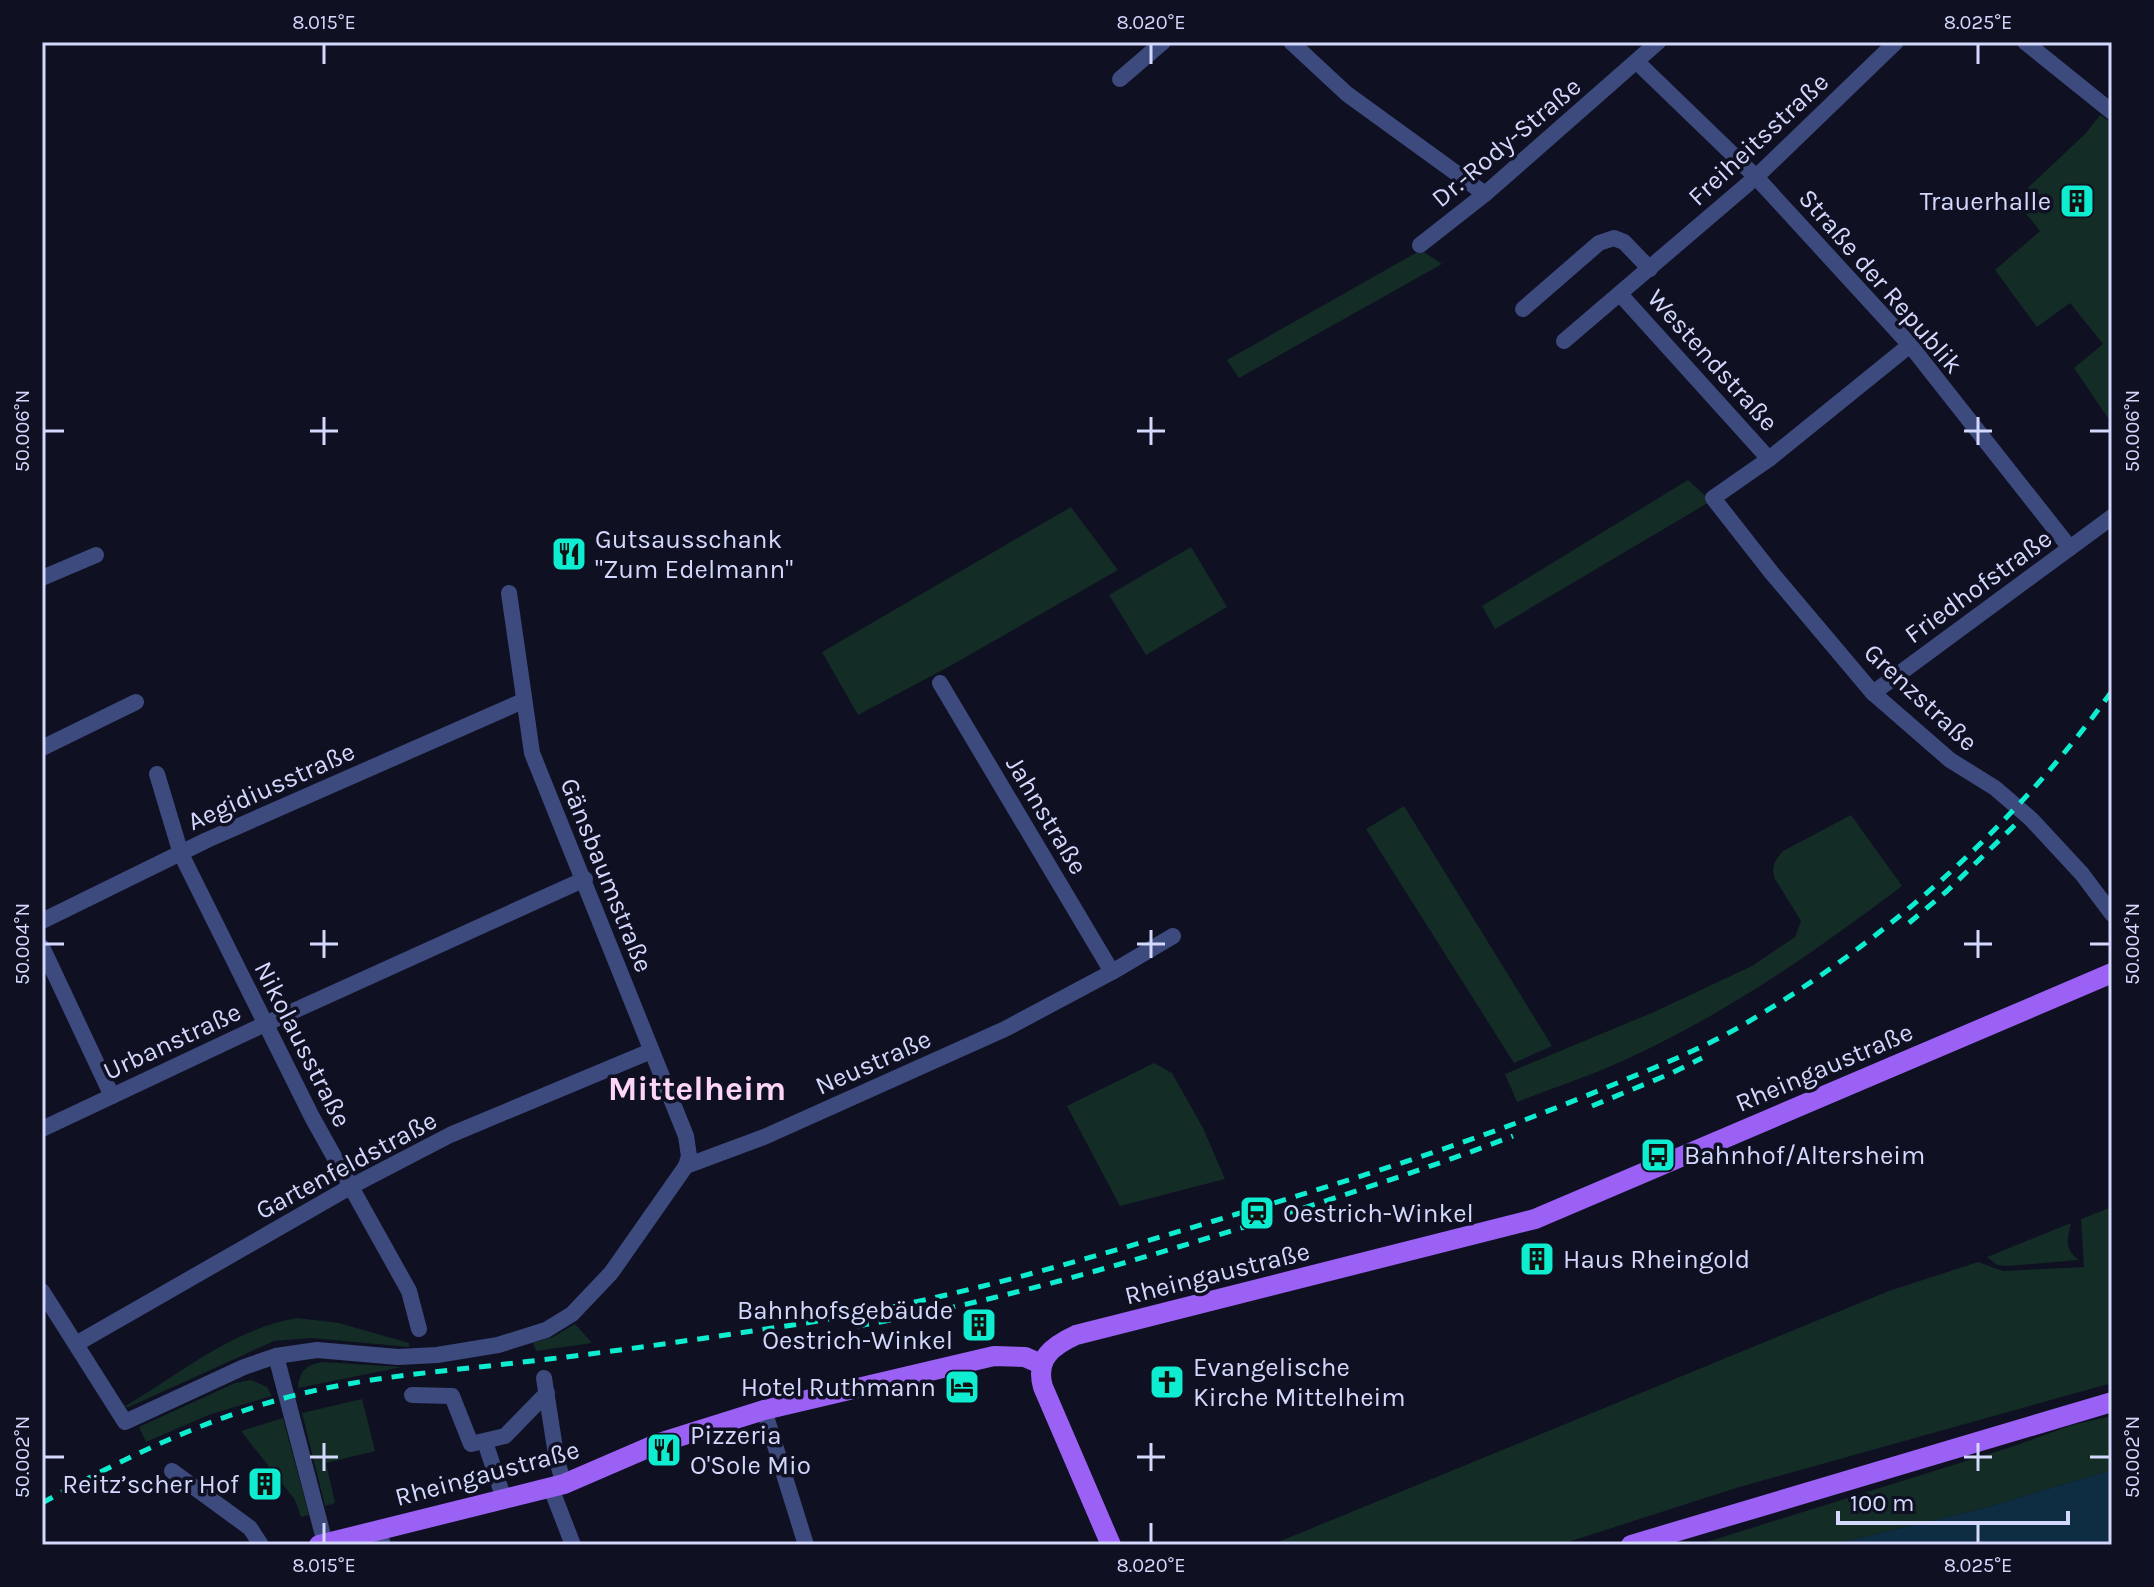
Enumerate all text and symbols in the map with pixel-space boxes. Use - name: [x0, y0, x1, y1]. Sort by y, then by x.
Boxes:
- text: 8.015°E: [292, 11, 356, 34]
- text: 8.020°E: [1116, 11, 1186, 34]
- text: 8.025°E: [1944, 11, 2012, 34]
- street label: Freiheitsstraße: [1682, 66, 1835, 212]
- street label: Dr.-Rody-Straße: [1425, 71, 1587, 214]
- building icon: Trauerhalle: [2058, 182, 2096, 220]
- street label: Straße der Republik: [1792, 183, 1969, 380]
- place label: Trauerhalle: [1920, 186, 2051, 217]
- street label: Westendstraße: [1641, 283, 1784, 438]
- text: 50.006°N: [11, 390, 34, 472]
- text: 50.006°N: [2121, 390, 2144, 472]
- street label: Friedhofstraße: [1899, 523, 2058, 650]
- place label: Gutsausschank "Zum Edelmann": [595, 524, 793, 585]
- restaurant icon: Gutsausschank "Zum Edelmann": [550, 535, 588, 573]
- street label: Grenzstraße: [1857, 637, 1984, 758]
- street label: Aegidiusstraße: [183, 736, 360, 837]
- street label: Jahnstraße: [999, 750, 1094, 880]
- street label: Gänsbaumstraße: [553, 774, 660, 977]
- text: 50.004°N: [11, 903, 34, 985]
- text: 50.004°N: [2121, 903, 2144, 985]
- street label: Nikolausstraße: [247, 956, 358, 1132]
- street label: Urbanstraße: [98, 996, 246, 1087]
- street label: Rheingaustraße: [1731, 1016, 1918, 1119]
- street label: Neustraße: [811, 1023, 936, 1102]
- district label: Mittelheim: [608, 1069, 786, 1109]
- street label: Gartenfeldstraße: [250, 1105, 442, 1226]
- bus stop icon: Bahnhof/Altersheim: [1639, 1136, 1677, 1174]
- place label: Bahnhof/Altersheim: [1684, 1140, 1925, 1171]
- station icon: Oestrich-Winkel: [1238, 1194, 1276, 1232]
- place label: Oestrich-Winkel: [1283, 1198, 1474, 1229]
- street label: Rheingaustraße: [1121, 1236, 1313, 1311]
- building icon: Haus Rheingold: [1518, 1240, 1556, 1278]
- place label: Haus Rheingold: [1563, 1244, 1750, 1275]
- place label: Bahnhofsgebäude Oestrich-Winkel: [737, 1295, 953, 1356]
- building icon: Bahnhofsgebäude Oestrich-Winkel: [960, 1306, 998, 1344]
- place label: Evangelische Kirche Mittelheim: [1193, 1352, 1406, 1413]
- church icon: Evangelische Kirche Mittelheim: [1148, 1363, 1186, 1401]
- hotel icon: Hotel Ruthmann: [943, 1368, 981, 1406]
- place label: Hotel Ruthmann: [741, 1372, 936, 1403]
- text: 50.002°N: [11, 1416, 34, 1498]
- text: 50.002°N: [2121, 1416, 2144, 1498]
- place label: Pizzeria O'Sole Mio: [690, 1420, 811, 1481]
- restaurant icon: Pizzeria O'Sole Mio: [645, 1431, 683, 1469]
- street label: Rheingaustraße: [392, 1434, 583, 1513]
- building icon: Reitz’scher Hof: [246, 1465, 284, 1503]
- place label: Reitz’scher Hof: [62, 1469, 240, 1500]
- scale bar: [1838, 1475, 2068, 1525]
- text: 100 m: [1850, 1489, 1915, 1517]
- text: 8.015°E: [292, 1554, 356, 1577]
- text: 8.020°E: [1116, 1554, 1186, 1577]
- text: 8.025°E: [1944, 1554, 2012, 1577]

